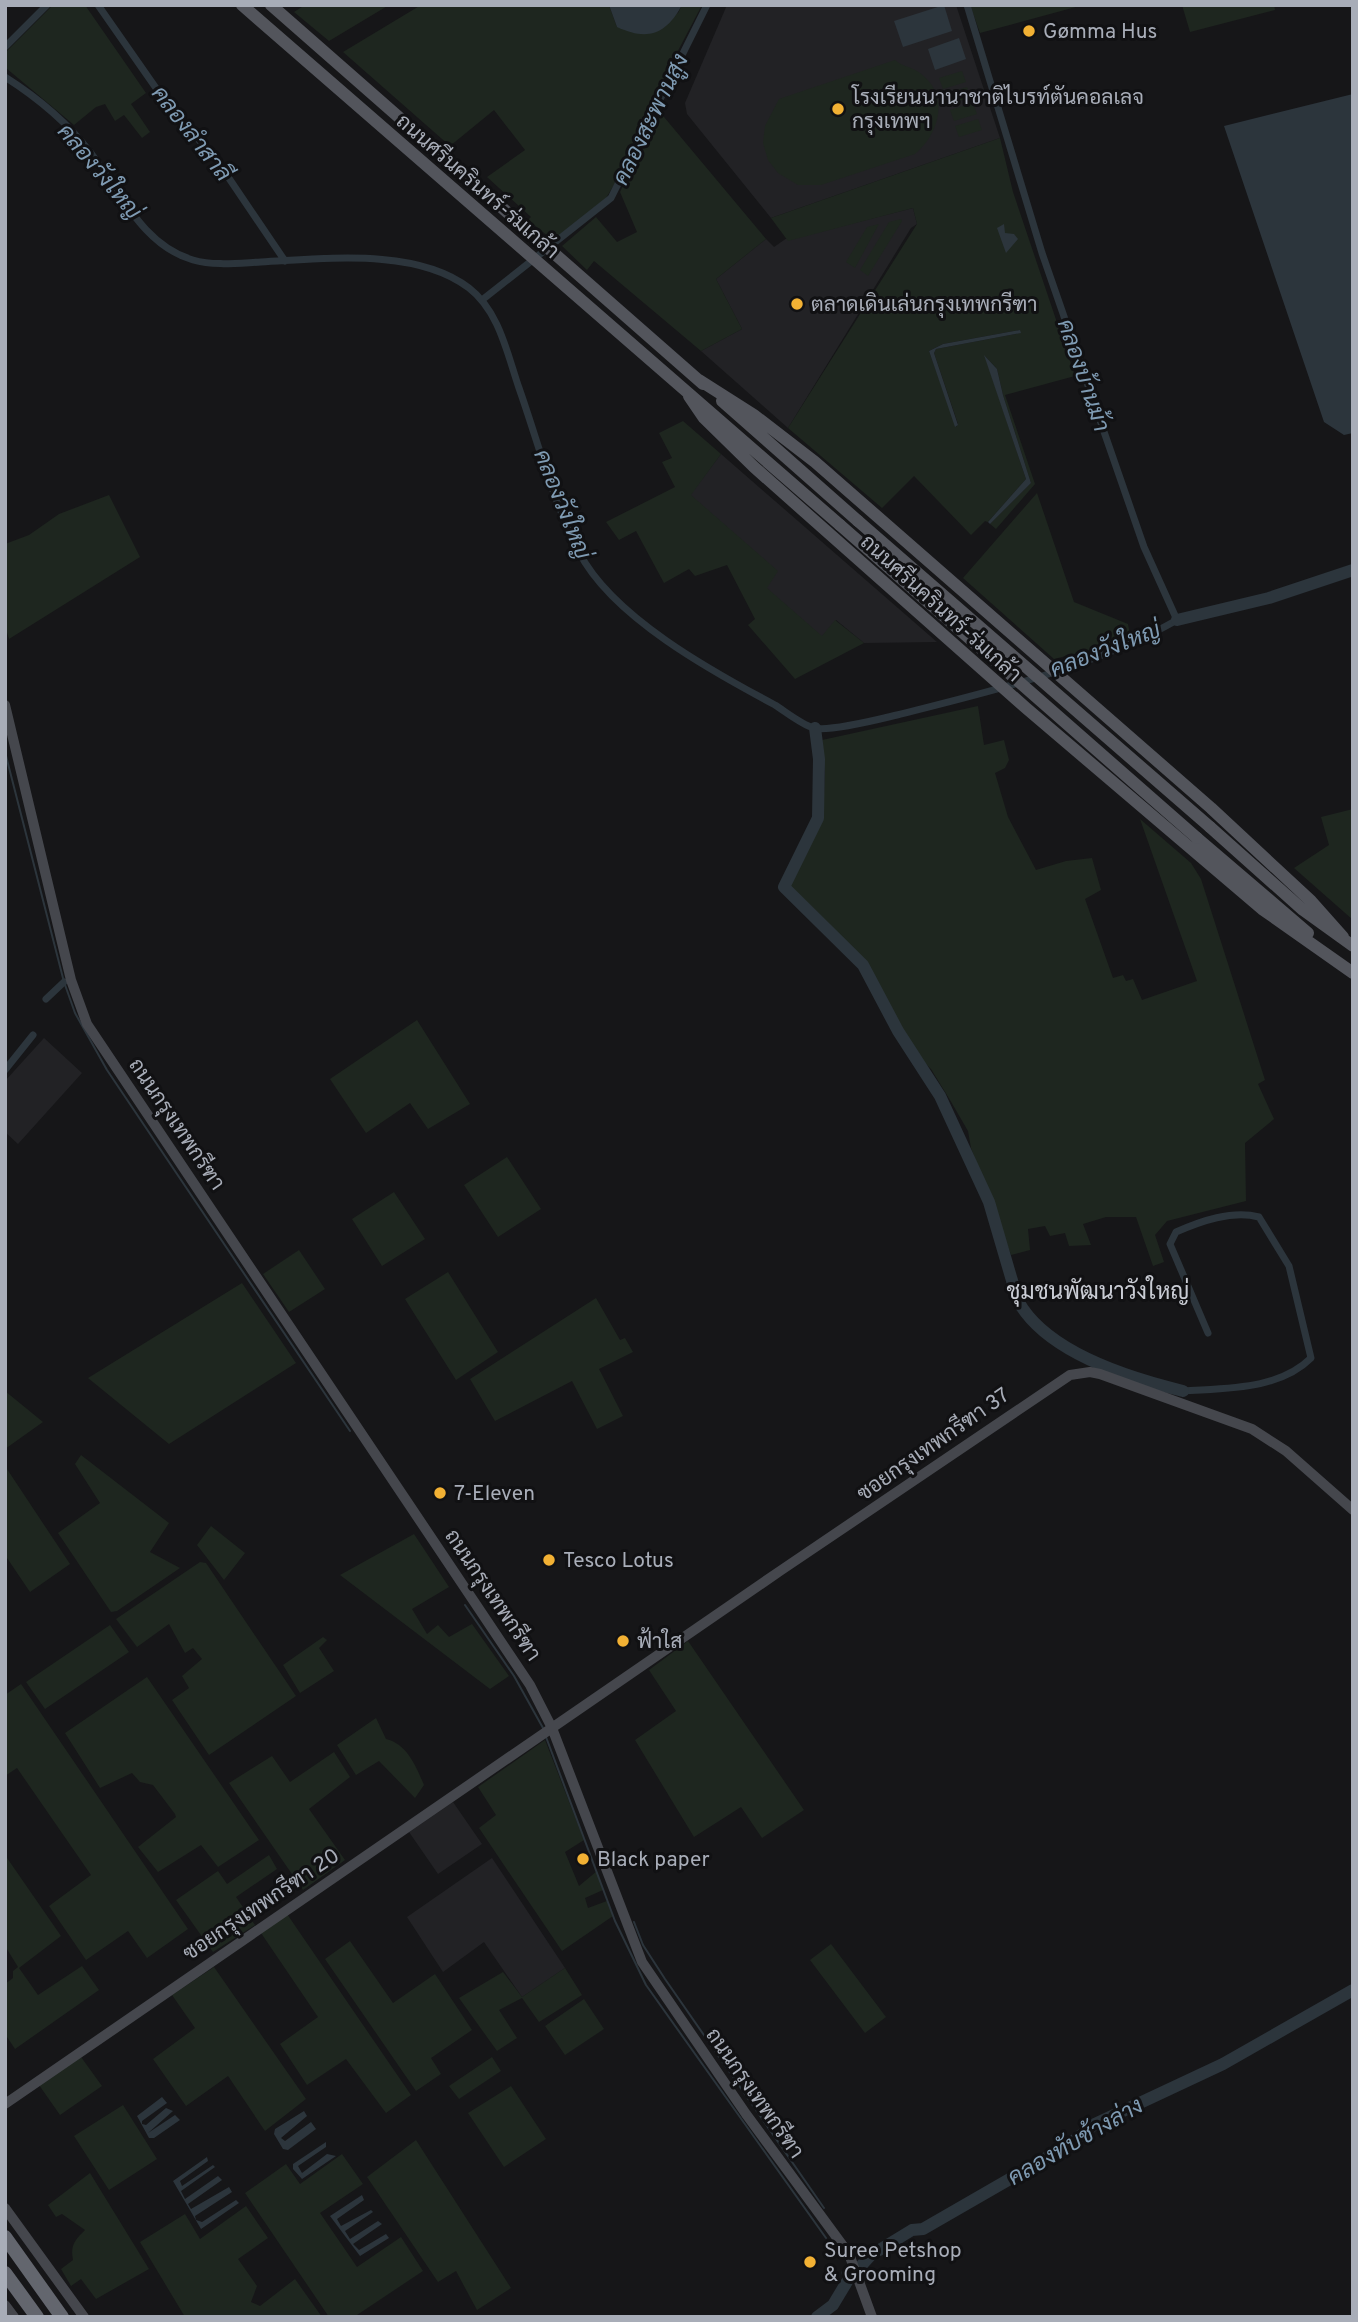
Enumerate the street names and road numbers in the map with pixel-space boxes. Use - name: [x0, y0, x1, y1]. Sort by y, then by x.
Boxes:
- street label: ถนนศรีนครินทร์-ร่มเกล้า: [390, 107, 566, 265]
- street label: ถนนศรีนครินทร์-ร่มเกล้า: [854, 528, 1028, 689]
- street label: ถนนกรุงเทพกรีฑา: [122, 1053, 231, 1196]
- street label: ซอยกรุงเทพกรีฑา 37: [852, 1382, 1015, 1508]
- street label: ถนนกรุงเทพกรีฑา: [438, 1524, 547, 1667]
- street label: ซอยกรุงเทพกรีฑา 20: [178, 1842, 345, 1968]
- street label: ถนนกรุงเทพกรีฑา: [699, 2023, 810, 2164]

